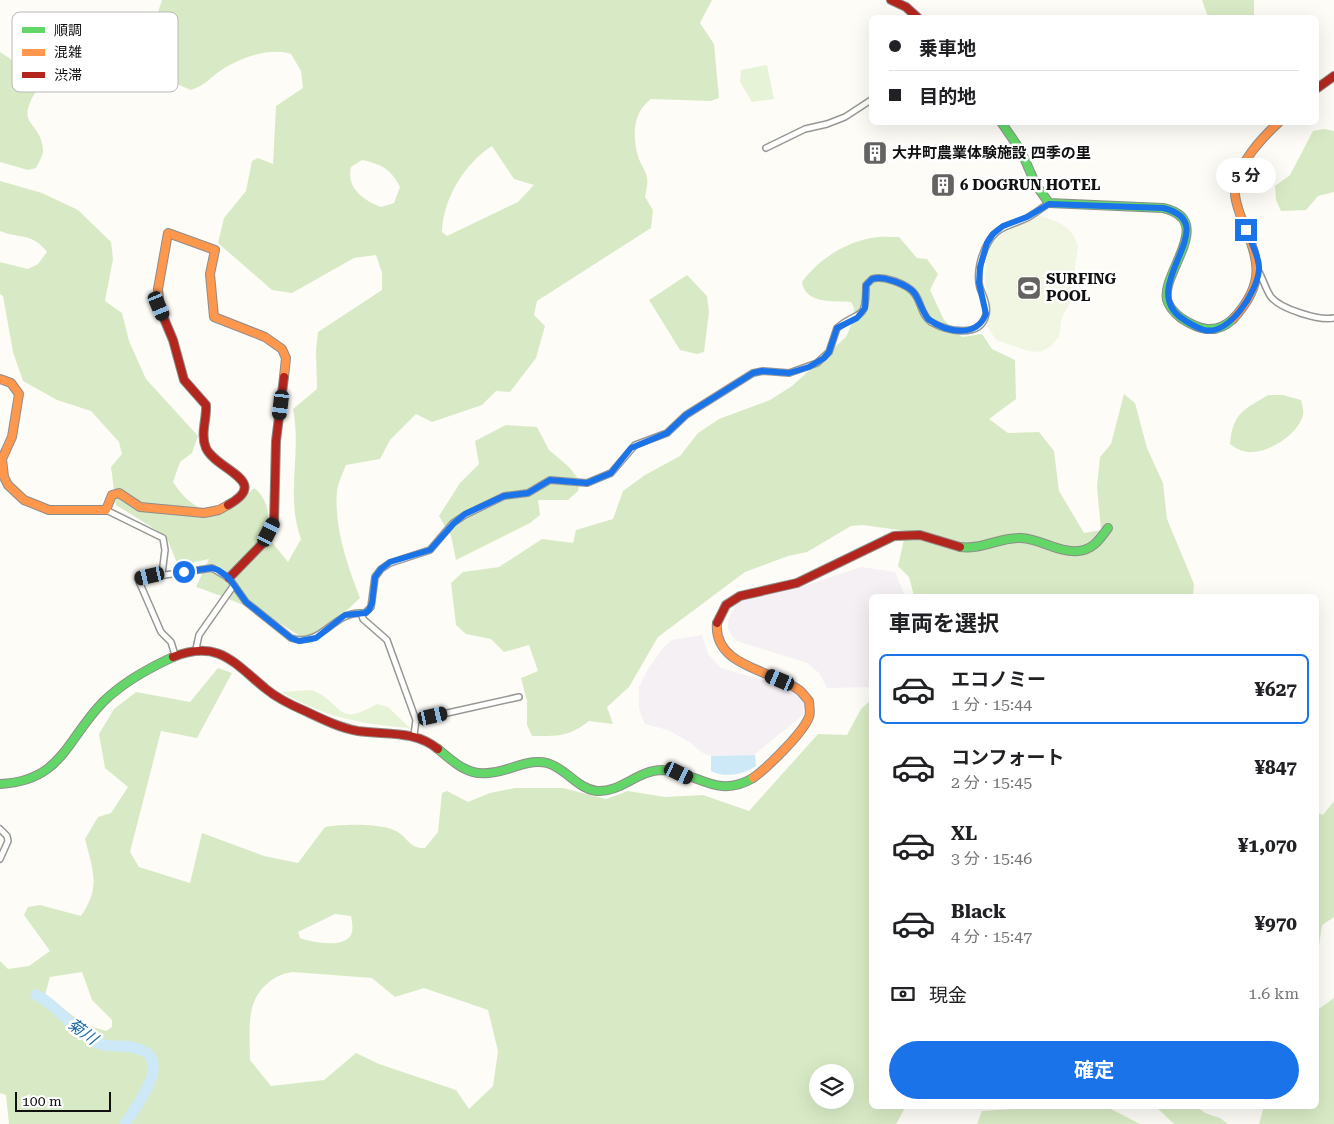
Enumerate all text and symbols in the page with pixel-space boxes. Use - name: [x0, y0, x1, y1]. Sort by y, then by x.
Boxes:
- legend: [12, 12, 178, 92]
- text: 順調: [54, 22, 82, 38]
- text: 乗車地: [919, 37, 976, 60]
- text: 混雑: [54, 44, 82, 60]
- text: 渋滞: [54, 67, 82, 83]
- text: 目的地: [919, 85, 976, 108]
- building icon: 大井町農業体験施設 四季の里: [862, 140, 888, 166]
- place label: 大井町農業体験施設 四季の里: [892, 144, 1091, 162]
- callout: 5 分: [1216, 158, 1276, 192]
- text: 5 分: [1231, 166, 1261, 185]
- building icon: 6 DOGRUN HOTEL: [930, 172, 956, 198]
- place label: 6 DOGRUN HOTEL: [960, 176, 1101, 194]
- route end: [1235, 219, 1257, 241]
- place label: SURFING POOL: [1046, 270, 1117, 305]
- sports icon: SURFING POOL: [1016, 275, 1042, 301]
- car: [146, 289, 171, 323]
- car: [271, 389, 290, 421]
- car: [255, 515, 282, 549]
- route start: [173, 561, 195, 583]
- car: [133, 565, 166, 587]
- text: 車両を選択: [889, 611, 999, 636]
- car: [763, 667, 796, 693]
- icon: car: [891, 667, 936, 712]
- text: エコノミー: [951, 668, 1046, 691]
- text: ¥627: [1254, 678, 1297, 701]
- text: 1 分 · 15:44: [951, 695, 1032, 714]
- car: [416, 705, 449, 727]
- icon: car: [891, 745, 936, 790]
- text: コンフォート: [951, 746, 1064, 769]
- text: ¥847: [1254, 756, 1297, 779]
- car: [662, 760, 695, 786]
- text: 2 分 · 15:45: [951, 773, 1032, 792]
- text: XL: [951, 822, 977, 845]
- icon: car: [891, 823, 936, 868]
- text: ¥1,070: [1238, 834, 1297, 857]
- text: 3 分 · 15:46: [951, 849, 1032, 868]
- text: Black: [951, 900, 1006, 923]
- icon: car: [891, 901, 936, 946]
- text: ¥970: [1254, 912, 1297, 935]
- text: 4 分 · 15:47: [951, 927, 1032, 946]
- icon: cash: [889, 980, 917, 1008]
- text: 現金: [929, 984, 967, 1007]
- text: 1.6 km: [1248, 984, 1299, 1003]
- water label: 菊川: [64, 1014, 103, 1050]
- button: 確定: [889, 1041, 1299, 1099]
- map controls: [809, 1064, 854, 1109]
- button: layers: [809, 1064, 854, 1109]
- scale bar: [15, 1089, 111, 1112]
- text: 100 m: [22, 1093, 62, 1109]

